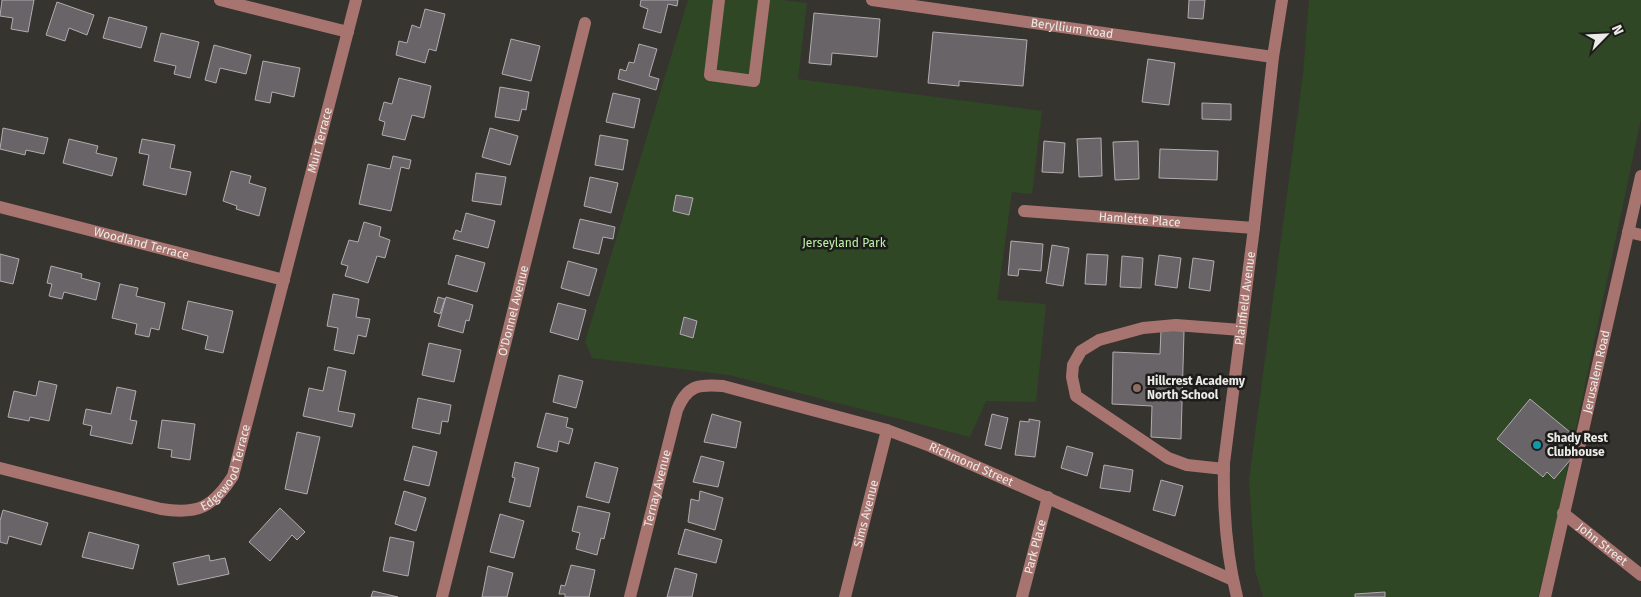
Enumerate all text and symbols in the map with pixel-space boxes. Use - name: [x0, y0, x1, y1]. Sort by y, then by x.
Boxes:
- north arrow: [1581, 10, 1631, 60]
- street label: Beryllium Road: [1030, 16, 1114, 41]
- text: N: [1608, 22, 1627, 38]
- street label: Muir Terrace: [305, 106, 335, 174]
- street label: Hamlette Place: [1098, 210, 1181, 230]
- street label: Woodland Terrace: [92, 224, 191, 262]
- park label: Jerseyland Park: [802, 236, 887, 250]
- street label: Plainfield Avenue: [1232, 251, 1258, 346]
- street label: O'Donnel Avenue: [495, 264, 531, 358]
- street label: Jerusalem Road: [1580, 329, 1613, 415]
- place label: Hillcrest Academy North School: [1147, 374, 1246, 402]
- marker: Hillcrest Academy North School: [1131, 382, 1143, 394]
- street label: Edgewood Terrace: [198, 423, 253, 514]
- place label: Shady Rest Clubhouse: [1547, 431, 1608, 459]
- street label: Richmond Street: [927, 439, 1016, 489]
- marker: Shady Rest Clubhouse: [1531, 439, 1543, 451]
- street label: Ternay Avenue: [641, 448, 674, 528]
- street label: Sims Avenue: [851, 478, 881, 549]
- street label: Park Place: [1021, 518, 1049, 575]
- street label: John Street: [1574, 520, 1631, 569]

